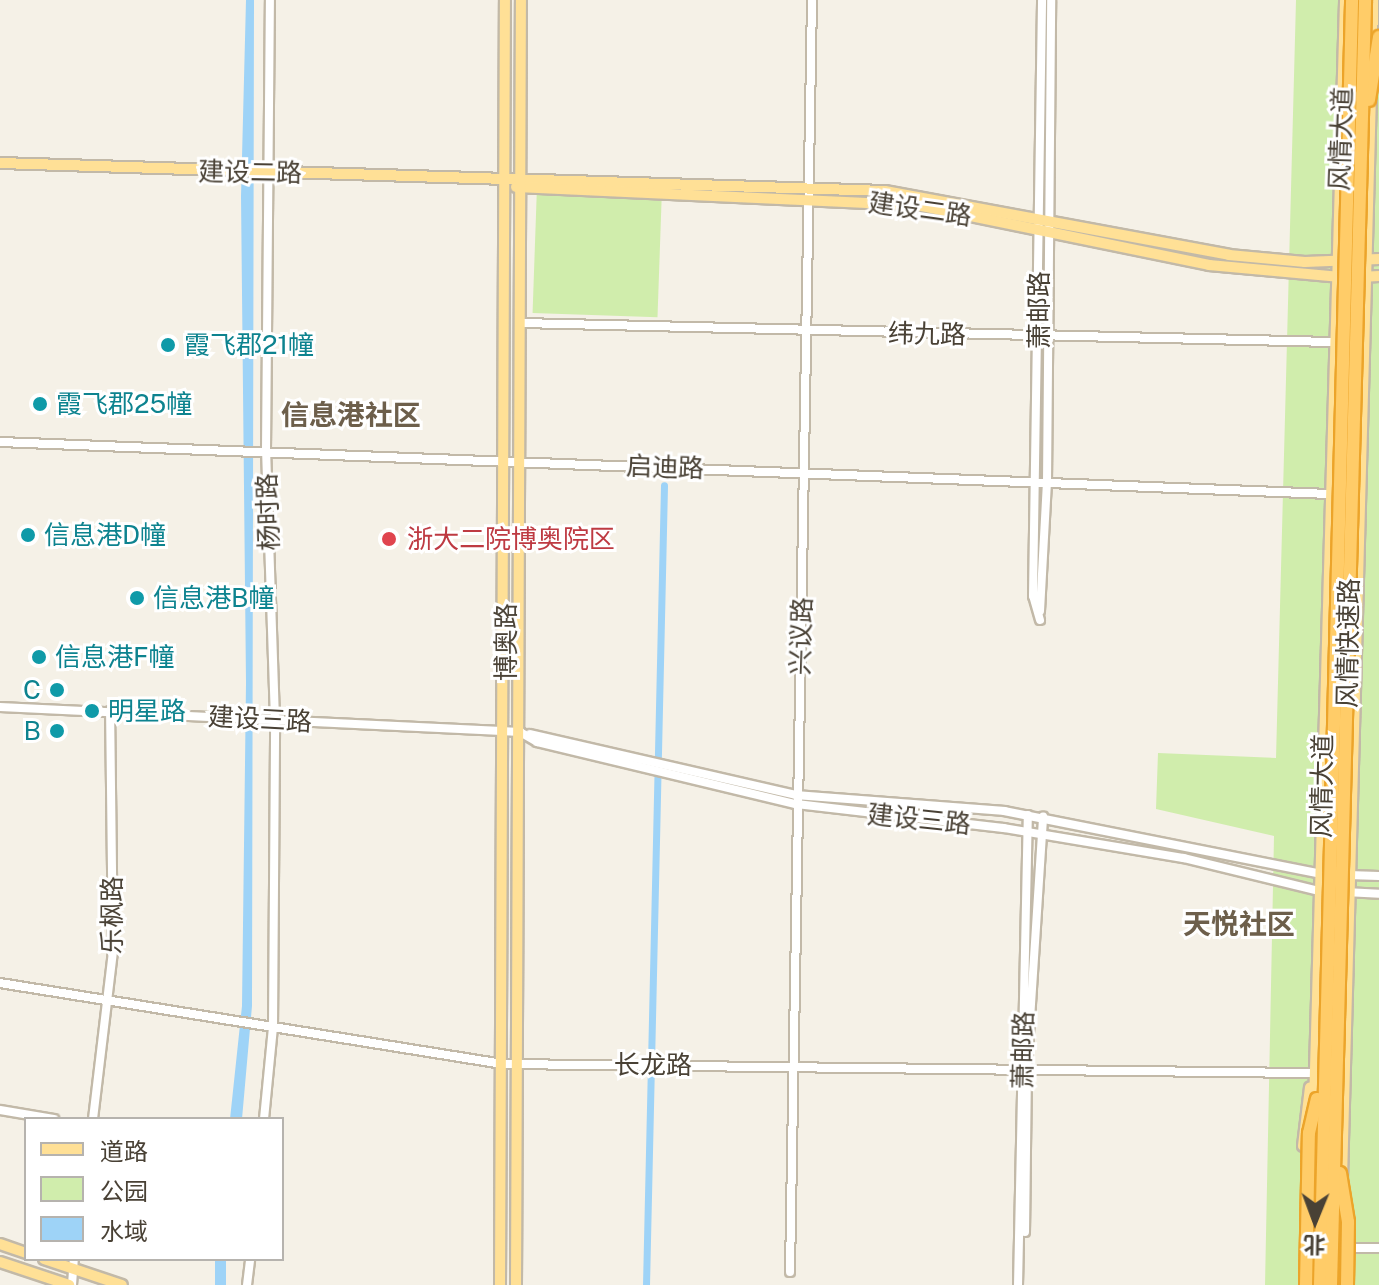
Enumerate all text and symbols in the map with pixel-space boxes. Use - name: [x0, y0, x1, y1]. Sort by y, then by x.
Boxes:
- street label: 风情大道: [1324, 86, 1358, 192]
- street label: 建设二路: [198, 155, 302, 189]
- street label: 建设二路: [866, 186, 974, 232]
- street label: 萧邮路: [1023, 271, 1055, 349]
- street label: 纬九路: [888, 318, 966, 350]
- place label: 霞飞郡21幢: [184, 329, 314, 361]
- marker: 霞飞郡21幢: [159, 336, 177, 354]
- place label: 霞飞郡25幢: [56, 388, 192, 420]
- marker: 霞飞郡25幢: [31, 395, 49, 413]
- district label: 信息港社区: [281, 398, 421, 432]
- street label: 启迪路: [625, 450, 705, 484]
- street label: 杨时路: [251, 472, 285, 552]
- place label: 信息港D幢: [44, 519, 166, 551]
- place label: 浙大二院博奥院区: [407, 523, 615, 555]
- marker: 信息港D幢: [19, 526, 37, 544]
- marker: 浙大二院博奥院区: [378, 528, 400, 550]
- street label: 风情快速路: [1331, 578, 1365, 708]
- place label: 信息港B幢: [153, 582, 274, 614]
- marker: 信息港B幢: [128, 589, 146, 607]
- street label: 兴议路: [784, 596, 818, 676]
- street label: 博奥路: [490, 603, 522, 681]
- place label: 信息港F幢: [55, 641, 174, 673]
- marker: 信息港F幢: [30, 648, 48, 666]
- place label: C: [23, 674, 41, 706]
- marker: C: [48, 681, 66, 699]
- place label: 明星路: [108, 695, 186, 727]
- street label: 建设三路: [207, 701, 313, 737]
- marker: 明星路: [83, 702, 101, 720]
- place label: B: [24, 715, 41, 747]
- marker: B: [48, 722, 66, 740]
- street label: 风情大道: [1305, 734, 1339, 838]
- street label: 建设三路: [866, 798, 972, 840]
- street label: 乐枫路: [96, 876, 128, 954]
- district label: 天悦社区: [1183, 907, 1295, 941]
- street label: 萧邮路: [1007, 1011, 1039, 1089]
- street label: 长龙路: [614, 1049, 692, 1081]
- legend: [24, 1117, 284, 1261]
- text: 道路: [100, 1137, 148, 1165]
- text: 公园: [100, 1177, 148, 1205]
- north arrow: [1275, 1181, 1355, 1261]
- text: 水域: [100, 1217, 148, 1245]
- text: 北: [1303, 1232, 1326, 1258]

